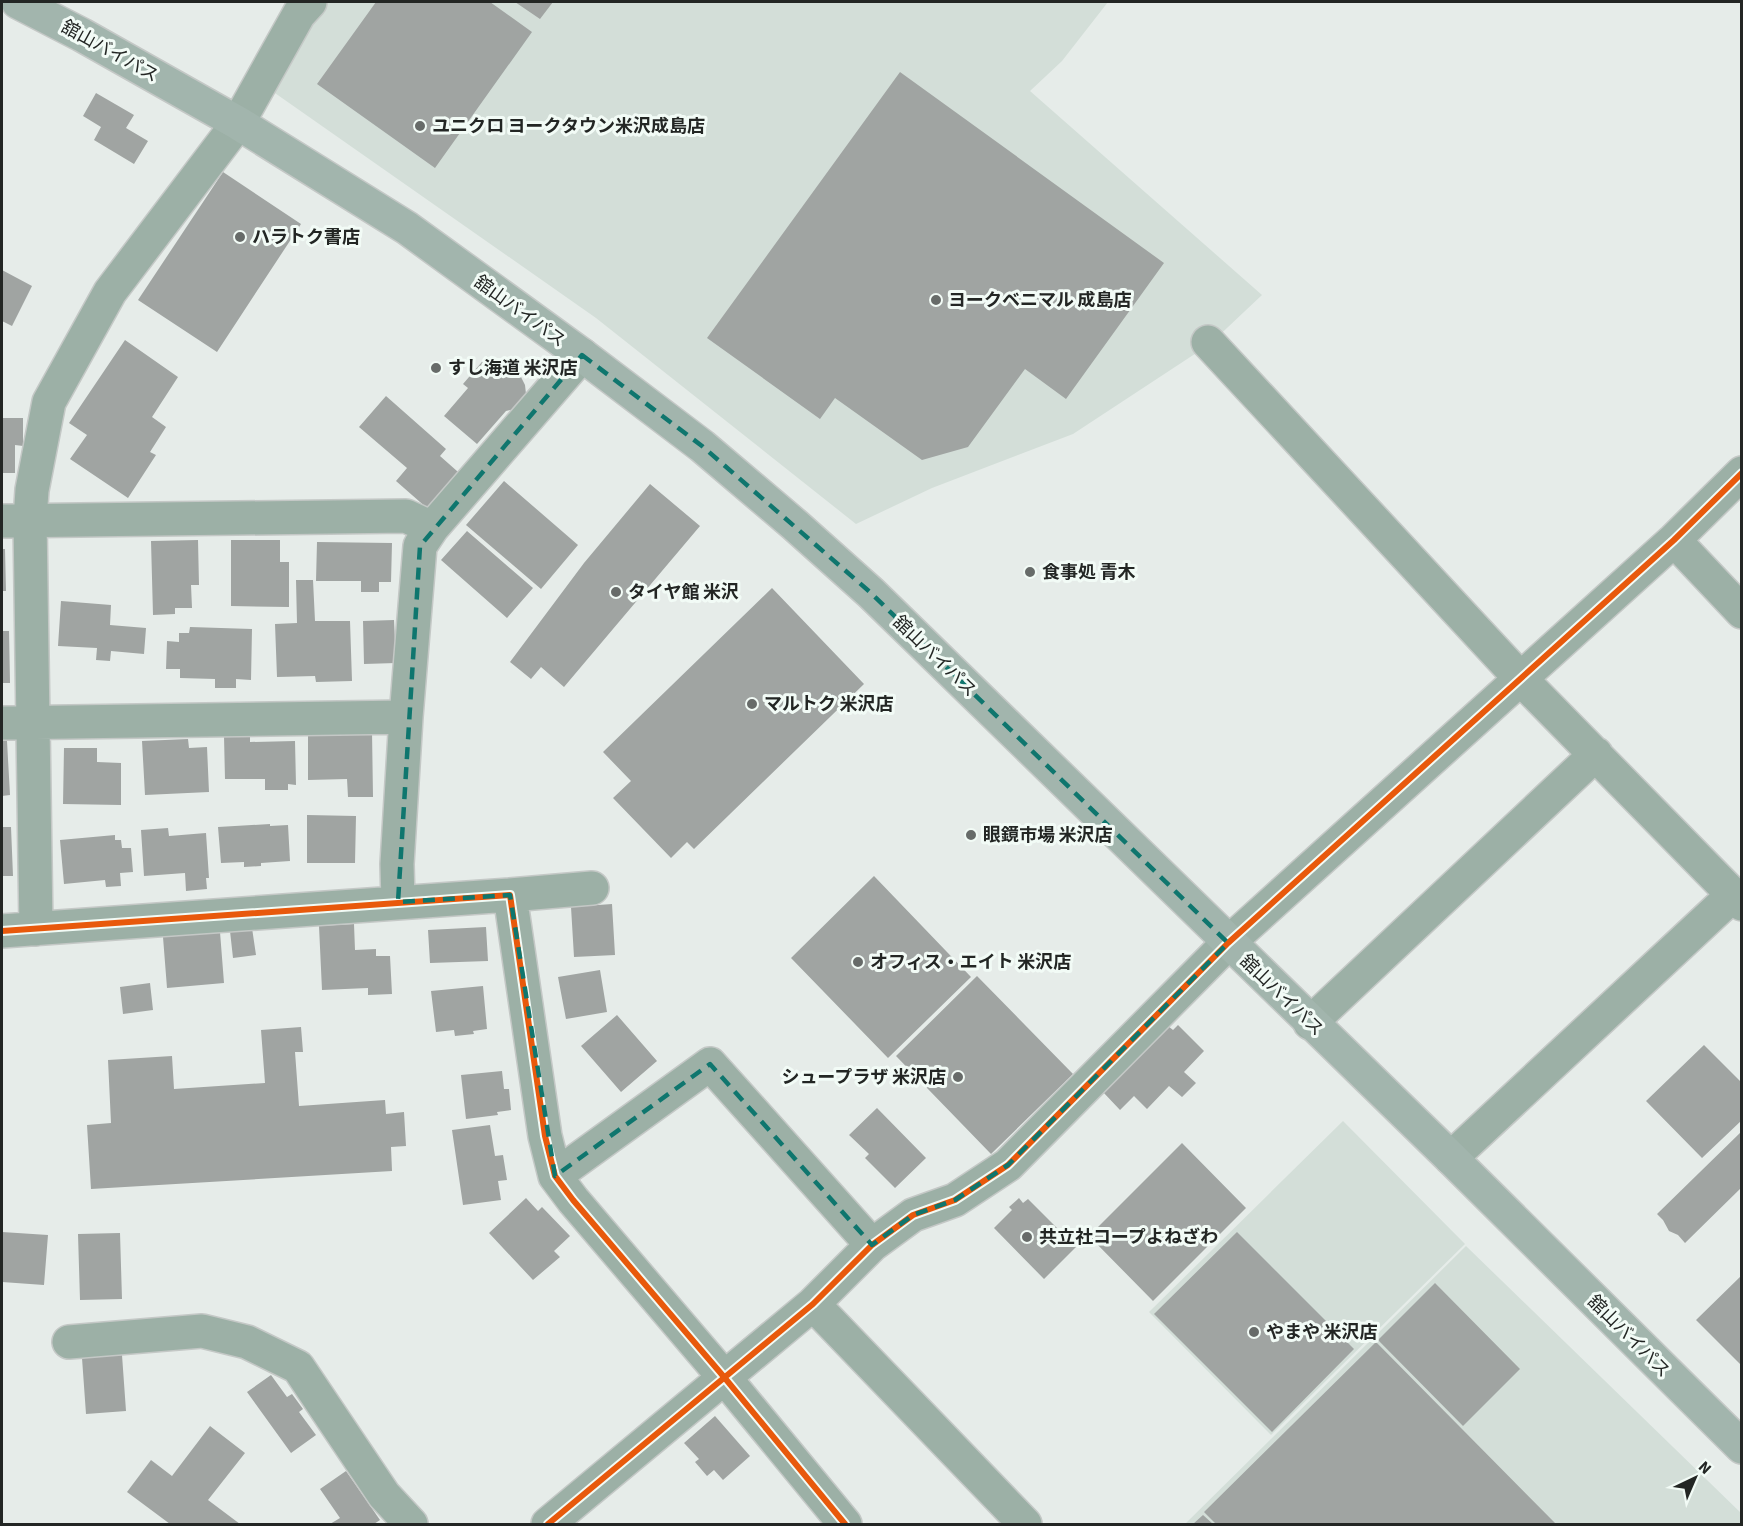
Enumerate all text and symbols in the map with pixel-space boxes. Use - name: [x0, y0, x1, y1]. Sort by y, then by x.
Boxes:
- street label: 舘山バイパス: [57, 14, 163, 88]
- place label: ユニクロ ヨークタウン米沢成島店: [432, 114, 705, 139]
- marker: ユニクロ ヨークタウン米沢成島店: [413, 119, 427, 133]
- place label: ハラトク書店: [252, 225, 360, 250]
- marker: ハラトク書店: [233, 230, 247, 244]
- street label: 舘山バイパス: [469, 270, 571, 353]
- place label: ヨークベニマル 成島店: [948, 288, 1132, 313]
- marker: ヨークベニマル 成島店: [929, 293, 943, 307]
- place label: すし海道 米沢店: [448, 356, 578, 381]
- marker: すし海道 米沢店: [429, 361, 443, 375]
- place label: 食事処 青木: [1042, 560, 1136, 585]
- marker: 食事処 青木: [1023, 565, 1037, 579]
- place label: タイヤ館 米沢: [628, 580, 739, 605]
- marker: タイヤ館 米沢: [609, 585, 623, 599]
- street label: 舘山バイパス: [887, 610, 982, 703]
- place label: マルトク 米沢店: [764, 692, 894, 717]
- marker: マルトク 米沢店: [745, 697, 759, 711]
- place label: 眼鏡市場 米沢店: [983, 823, 1113, 848]
- marker: 眼鏡市場 米沢店: [964, 828, 978, 842]
- street label: 舘山バイパス: [1234, 949, 1329, 1042]
- place label: オフィス・エイト 米沢店: [870, 950, 1071, 975]
- marker: オフィス・エイト 米沢店: [851, 955, 865, 969]
- place label: シュープラザ 米沢店: [781, 1065, 946, 1090]
- marker: シュープラザ 米沢店: [951, 1070, 965, 1084]
- place label: 共立社コープよねざわ: [1039, 1225, 1218, 1250]
- marker: 共立社コープよねざわ: [1020, 1230, 1034, 1244]
- street label: 舘山バイパス: [1582, 1289, 1676, 1383]
- place label: やまや 米沢店: [1266, 1320, 1378, 1345]
- marker: やまや 米沢店: [1247, 1325, 1261, 1339]
- north arrow: [1665, 1448, 1725, 1508]
- text: N: [1693, 1456, 1716, 1480]

